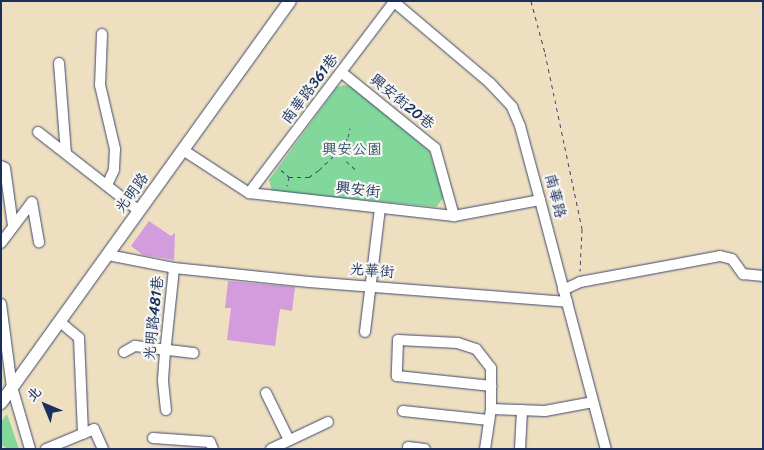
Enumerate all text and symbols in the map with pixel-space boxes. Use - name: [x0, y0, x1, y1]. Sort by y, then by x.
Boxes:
- street label: 南華路361巷: [278, 50, 342, 128]
- street label: 興安街20巷: [366, 70, 438, 134]
- park label: 興安公園: [322, 141, 382, 159]
- street label: 光明路: [111, 170, 153, 216]
- street label: 南華路: [540, 172, 570, 220]
- street label: 興安街: [335, 179, 381, 201]
- street label: 光華街: [349, 260, 395, 282]
- street label: 光明路481巷: [141, 275, 167, 361]
- north arrow: [20, 380, 70, 430]
- text: 北: [20, 380, 48, 408]

